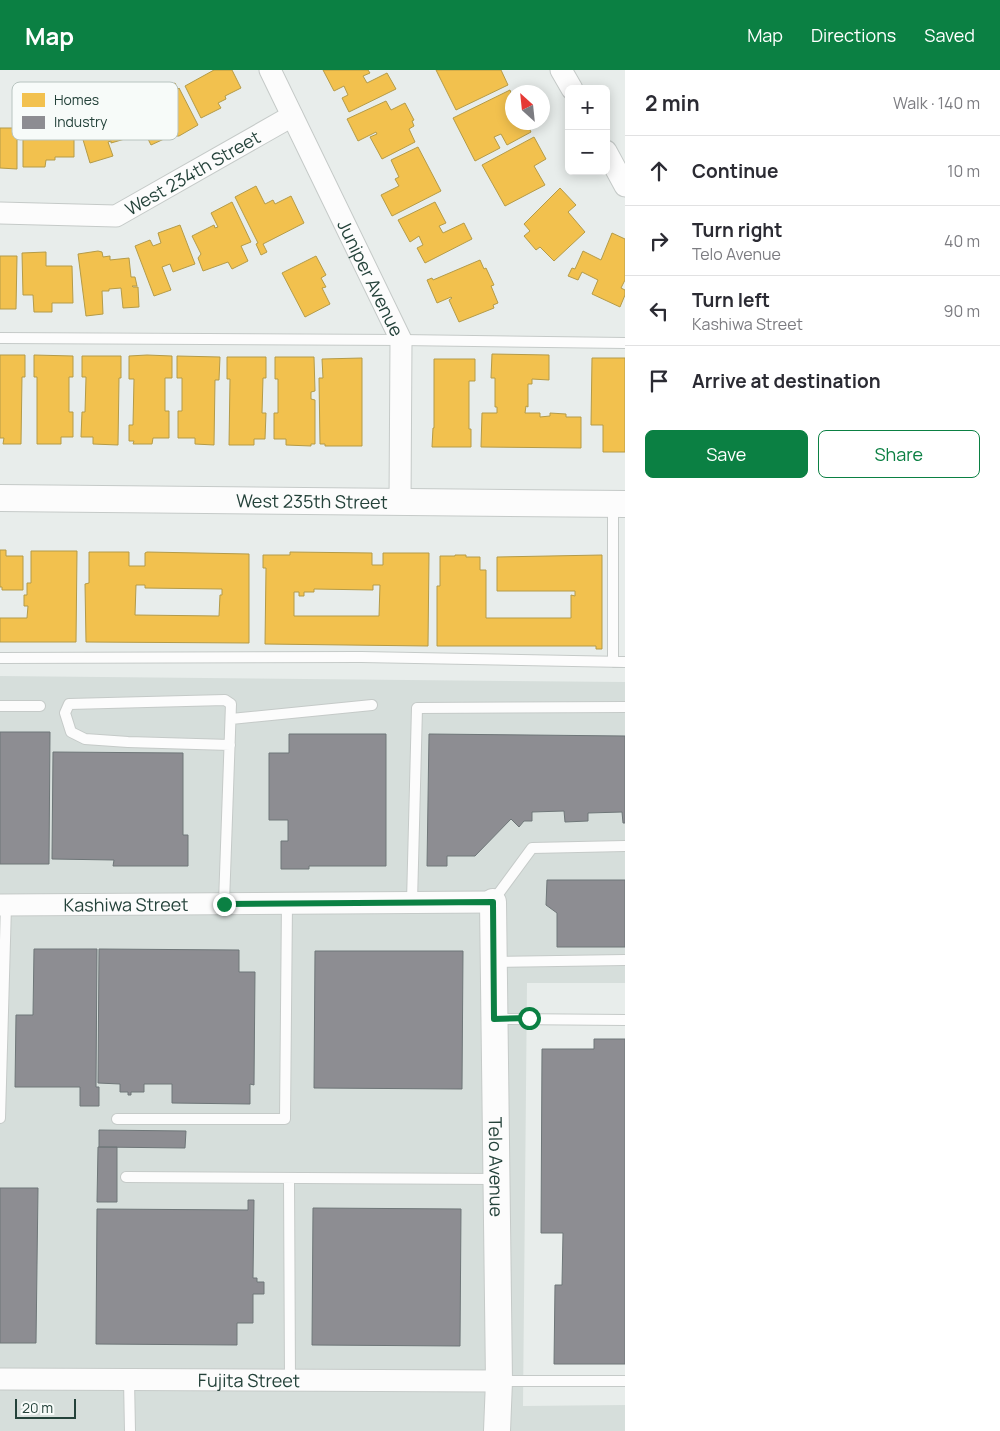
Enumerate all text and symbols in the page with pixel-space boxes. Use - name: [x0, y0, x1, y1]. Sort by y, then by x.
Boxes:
- text: Map: [25, 19, 74, 52]
- text: Map: [747, 23, 783, 47]
- text: Directions: [811, 23, 896, 47]
- text: Saved: [924, 23, 975, 47]
- legend: [12, 82, 178, 140]
- north arrow: [505, 85, 550, 130]
- map controls: [565, 85, 610, 175]
- button: +: [565, 85, 610, 130]
- text: 2 min: [645, 89, 700, 117]
- text: Homes: [54, 90, 99, 109]
- text: Walk · 140 m: [893, 92, 980, 114]
- text: Industry: [54, 112, 108, 131]
- street label: West 234th Street: [121, 125, 264, 220]
- button: −: [565, 130, 610, 175]
- icon: ahead: [645, 157, 673, 185]
- text: Continue: [692, 158, 778, 184]
- text: 10 m: [947, 160, 980, 182]
- street label: Juniper Avenue: [332, 215, 409, 340]
- text: Turn right: [692, 217, 782, 243]
- icon: right: [645, 227, 673, 255]
- text: 40 m: [944, 230, 980, 252]
- text: Telo Avenue: [692, 243, 781, 265]
- text: Turn left: [692, 287, 770, 313]
- icon: left: [645, 297, 673, 325]
- text: 90 m: [944, 300, 980, 322]
- text: Kashiwa Street: [692, 313, 803, 335]
- icon: arrive: [645, 367, 673, 395]
- text: Arrive at destination: [692, 368, 881, 394]
- button: Save: [645, 430, 808, 478]
- button: Share: [818, 430, 980, 478]
- street label: West 235th Street: [236, 488, 388, 514]
- street label: Kashiwa Street: [63, 892, 188, 917]
- route end: [213, 893, 236, 916]
- route start: [518, 1007, 541, 1030]
- street label: Telo Avenue: [484, 1117, 509, 1217]
- street label: Fujita Street: [198, 1368, 300, 1392]
- scale bar: [15, 1396, 76, 1419]
- text: 20 m: [22, 1398, 53, 1417]

